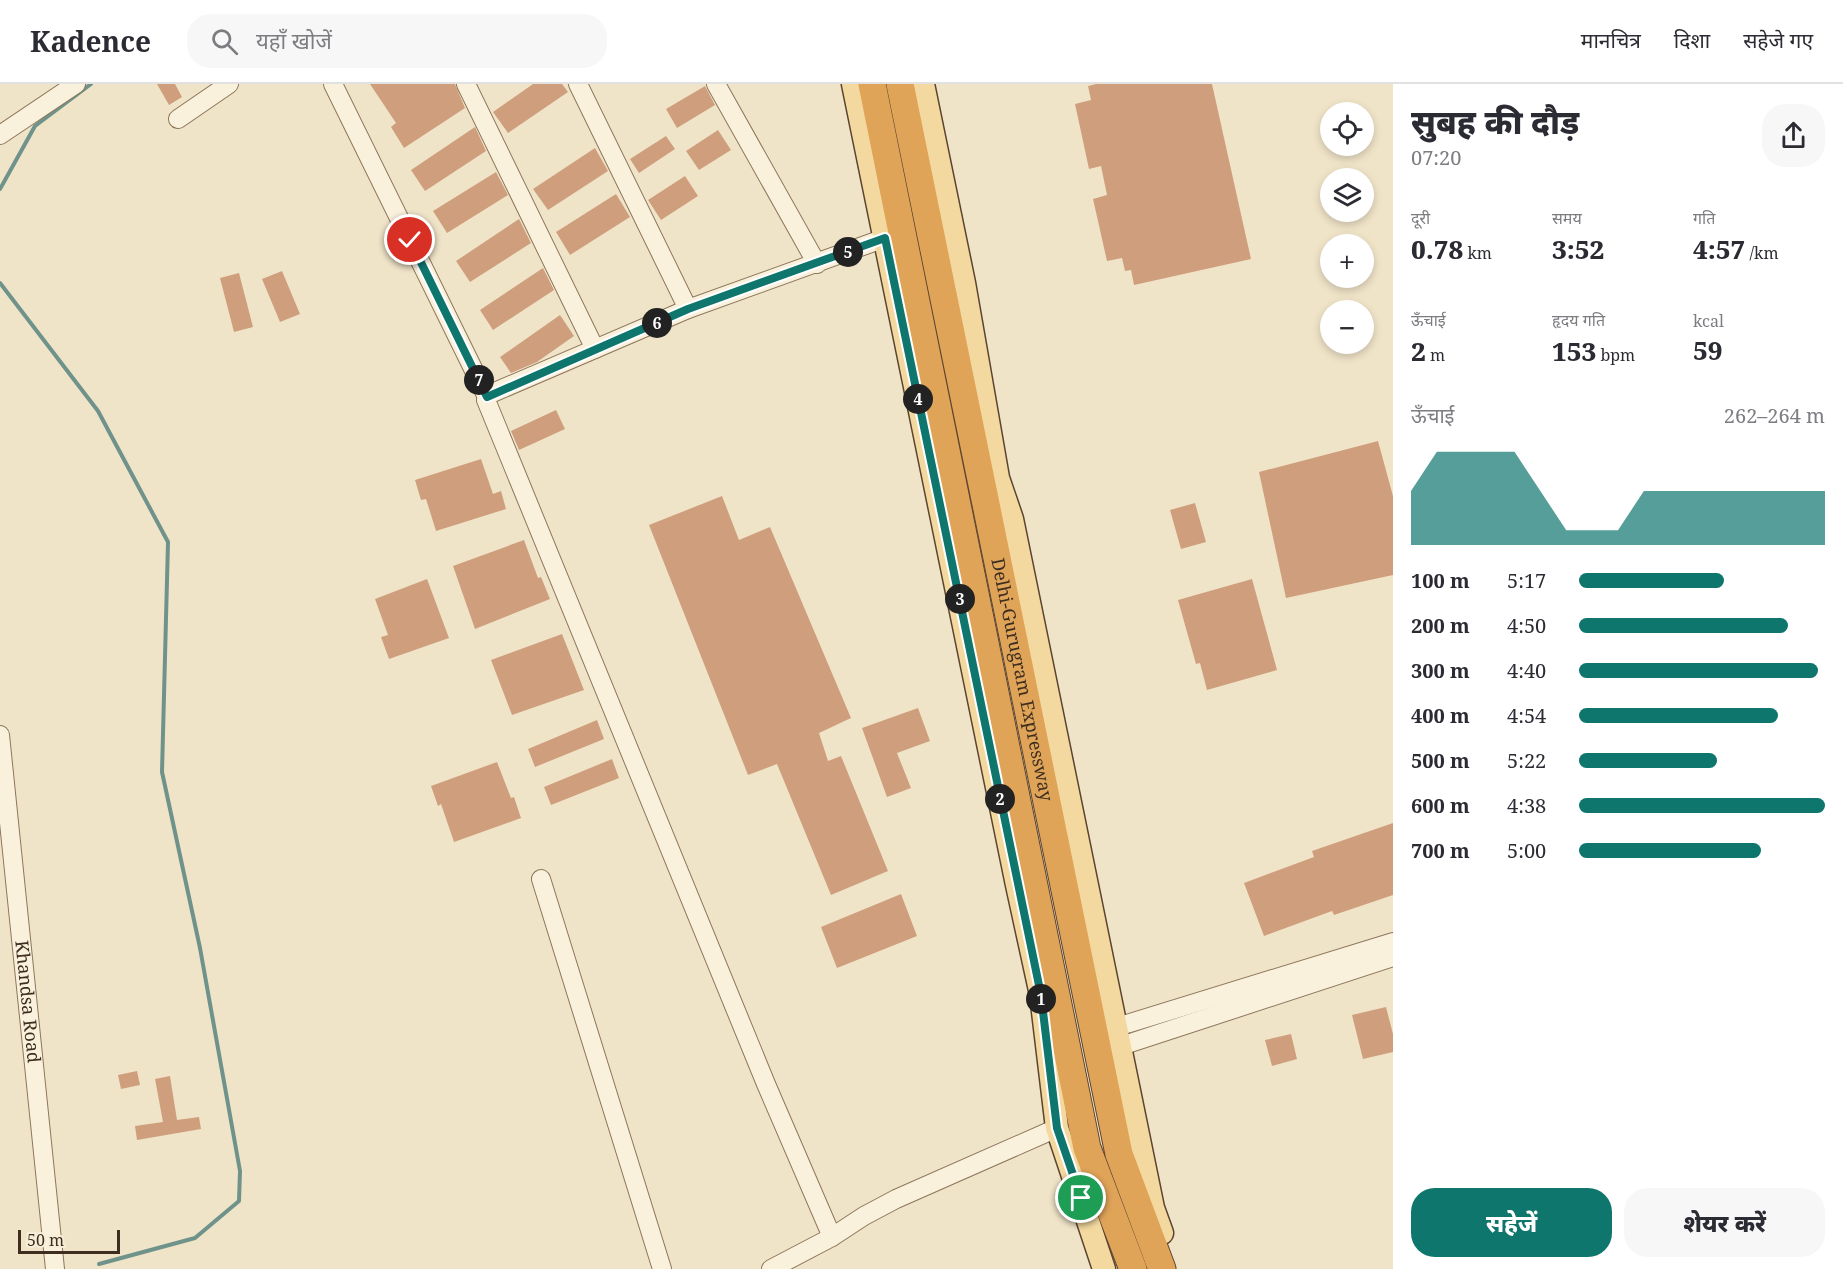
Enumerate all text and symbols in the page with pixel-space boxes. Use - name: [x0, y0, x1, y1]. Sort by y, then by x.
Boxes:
- search box: [187, 14, 607, 68]
- text: Kadence: [30, 22, 151, 60]
- icon: search: [208, 25, 241, 58]
- text: यहाँ खोजें: [256, 25, 332, 55]
- text: मानचित्र: [1581, 26, 1641, 54]
- text: दिशा: [1674, 26, 1710, 54]
- text: सहेजे गए: [1743, 26, 1813, 54]
- text: सुबह की दौड़: [1411, 99, 1579, 144]
- map controls: [1320, 102, 1374, 354]
- button: locate: [1320, 102, 1374, 156]
- button: share: [1762, 104, 1825, 167]
- text: 07:20: [1411, 144, 1461, 171]
- button: layers: [1320, 168, 1374, 222]
- text: दूरी: [1411, 207, 1430, 229]
- text: समय: [1552, 207, 1582, 229]
- text: गति: [1693, 207, 1715, 229]
- pin: [384, 214, 435, 265]
- icon: check: [393, 223, 426, 256]
- text: 0.78: [1411, 231, 1463, 267]
- text: 3:52: [1552, 231, 1604, 267]
- text: 4:57: [1693, 231, 1745, 267]
- button: +: [1320, 234, 1374, 288]
- pin: 5: [833, 237, 863, 267]
- text: 5: [843, 241, 853, 263]
- text: km: [1463, 242, 1492, 264]
- text: /km: [1745, 242, 1779, 264]
- button: −: [1320, 300, 1374, 354]
- pin: 6: [642, 308, 672, 338]
- text: ऊँचाई: [1411, 309, 1446, 331]
- text: हृदय गति: [1552, 309, 1605, 331]
- text: kcal: [1693, 310, 1724, 332]
- text: 6: [652, 312, 662, 334]
- text: 59: [1693, 332, 1722, 368]
- text: 2: [1411, 333, 1426, 369]
- text: 153: [1552, 333, 1596, 369]
- text: m: [1426, 344, 1445, 366]
- text: bpm: [1596, 344, 1635, 366]
- pin: 7: [464, 365, 494, 395]
- text: 7: [474, 369, 484, 391]
- pin: 4: [903, 384, 933, 414]
- text: 4: [913, 388, 923, 410]
- text: ऊँचाई: [1411, 402, 1454, 429]
- text: 262–264 m: [1724, 402, 1825, 429]
- street label: Delhi-Gurugram Expressway: [986, 556, 1060, 804]
- text: 100 m: [1411, 567, 1470, 594]
- text: 5:17: [1507, 567, 1546, 594]
- pin: 3: [945, 584, 975, 614]
- text: 3: [955, 588, 965, 610]
- text: 200 m: [1411, 612, 1470, 639]
- text: 4:50: [1507, 612, 1546, 639]
- text: 300 m: [1411, 657, 1470, 684]
- text: 4:40: [1507, 657, 1546, 684]
- text: 400 m: [1411, 702, 1470, 729]
- text: 4:54: [1507, 702, 1546, 729]
- text: 500 m: [1411, 747, 1470, 774]
- text: 5:22: [1507, 747, 1546, 774]
- pin: 2: [985, 784, 1015, 814]
- text: 2: [995, 788, 1005, 810]
- text: 600 m: [1411, 792, 1470, 819]
- text: 4:38: [1507, 792, 1546, 819]
- text: 700 m: [1411, 837, 1470, 864]
- text: 5:00: [1507, 837, 1546, 864]
- street label: Khandsa Road: [10, 939, 47, 1064]
- pin: 1: [1026, 984, 1056, 1014]
- text: 1: [1036, 988, 1046, 1010]
- pin: [1055, 1172, 1106, 1223]
- icon: arrive: [1064, 1181, 1097, 1214]
- button: सहेजें: [1411, 1188, 1612, 1257]
- button: शेयर करें: [1624, 1188, 1825, 1257]
- scale bar: [18, 1227, 120, 1254]
- text: 50 m: [27, 1229, 64, 1251]

